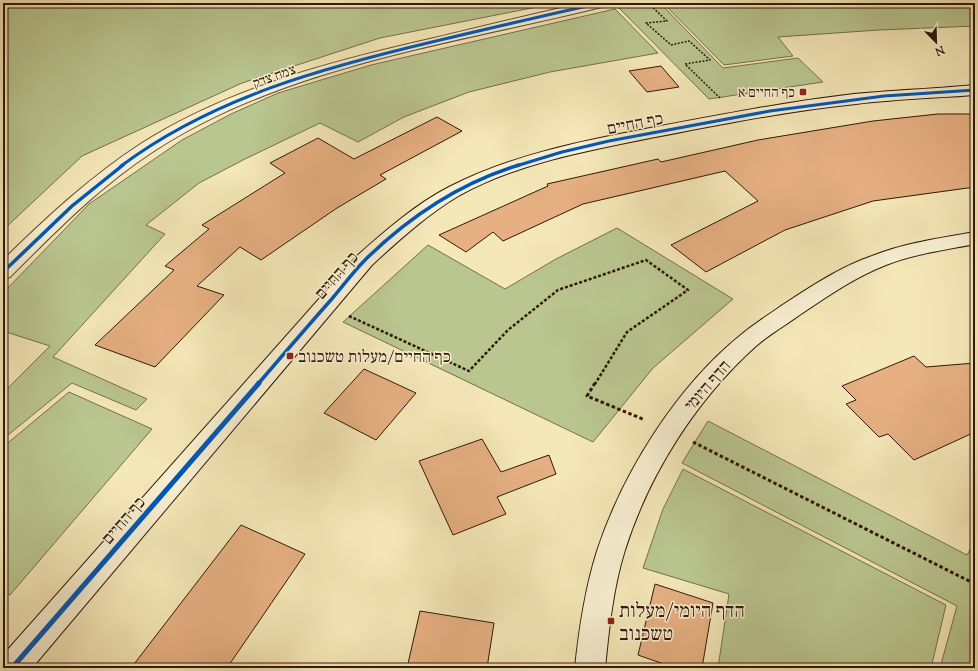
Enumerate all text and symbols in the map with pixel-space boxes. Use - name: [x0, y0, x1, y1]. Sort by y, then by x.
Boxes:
- north arrow: [916, 22, 956, 62]
- text: N: [932, 41, 948, 59]
- street label: צמח צדק: [250, 61, 299, 95]
- place label: כף החיים א: [738, 84, 795, 104]
- marker: כף החיים א: [798, 87, 808, 97]
- street label: כף החיים: [605, 108, 665, 142]
- street label: כף החיים: [310, 247, 365, 306]
- place label: כף החיים/מעלות טשכנוב: [298, 346, 451, 370]
- marker: כף החיים/מעלות טשכנוב: [285, 351, 295, 361]
- street label: הדף היומי: [680, 356, 737, 417]
- street label: כף החיים: [97, 492, 152, 551]
- place label: הדף היומי/מעלות טשכנוב: [619, 598, 745, 650]
- marker: הדף היומי/מעלות טשכנוב: [606, 616, 616, 626]

